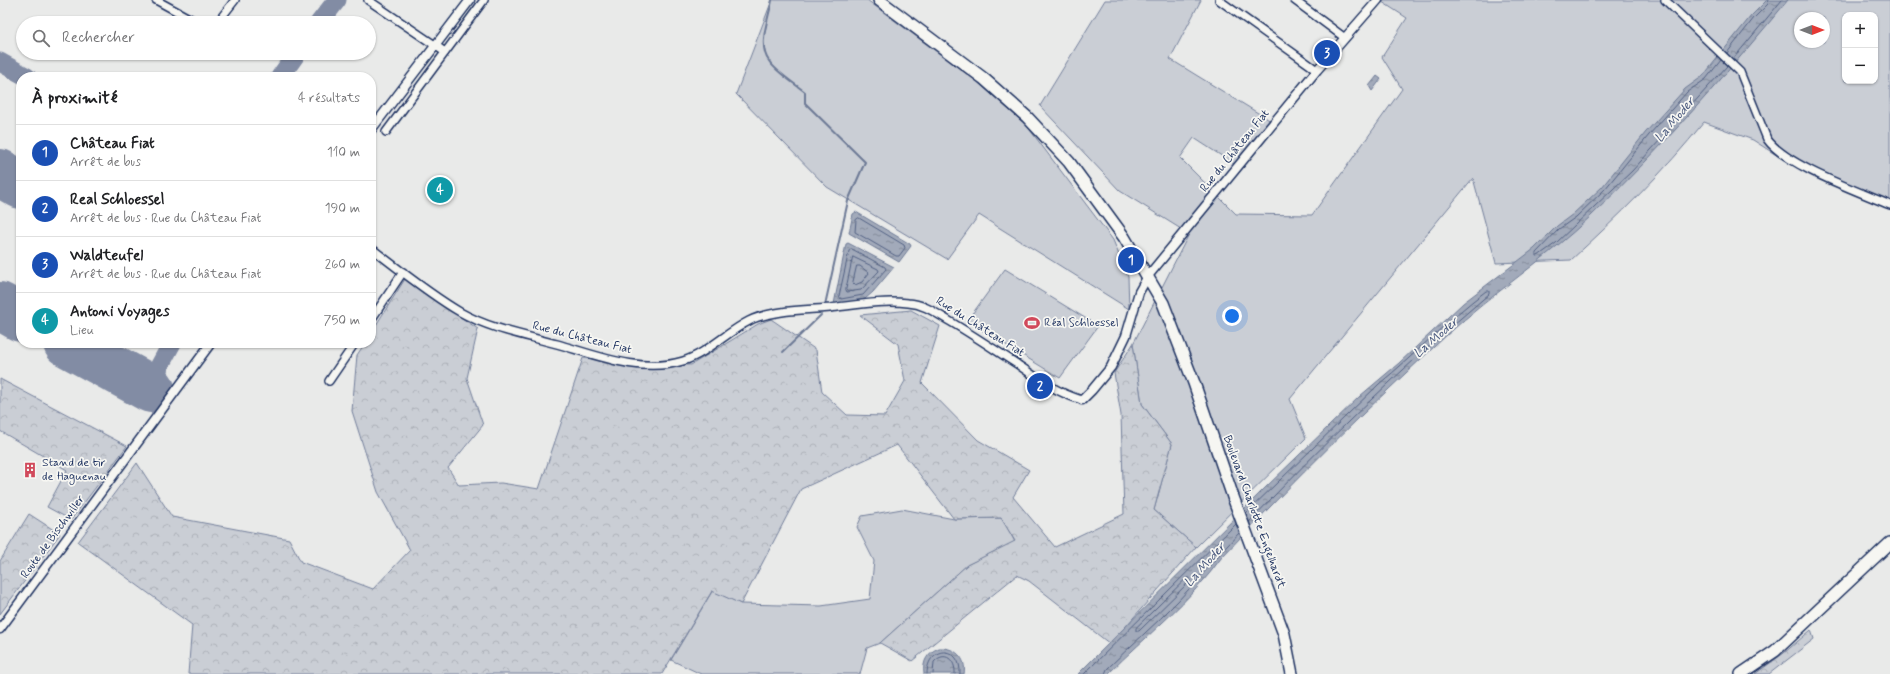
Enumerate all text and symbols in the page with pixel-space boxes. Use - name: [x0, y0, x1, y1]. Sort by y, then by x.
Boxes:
- north arrow: [1794, 12, 1830, 48]
- map controls: [1842, 12, 1878, 84]
- button: +: [1842, 12, 1878, 48]
- search box: [16, 16, 376, 60]
- icon: search: [30, 27, 52, 49]
- text: Rechercher: [62, 28, 135, 48]
- pin: 3: [1314, 38, 1340, 68]
- button: −: [1842, 48, 1878, 84]
- text: À proximité: [32, 87, 117, 109]
- text: 4 résultats: [298, 90, 360, 107]
- water label: La Moder: [1651, 93, 1700, 146]
- street label: Rue du Château Fiat: [1197, 106, 1274, 196]
- text: Château Fiat: [70, 134, 155, 154]
- text: 1: [42, 144, 48, 161]
- text: 110 m: [327, 144, 360, 161]
- text: Arrêt de bus: [70, 154, 141, 171]
- pin: 4: [427, 175, 453, 205]
- text: Real Schloessel: [70, 190, 165, 210]
- text: 2: [42, 200, 48, 217]
- text: 190 m: [325, 200, 360, 217]
- text: Arrêt de bus · Rue du Château Fiat: [70, 210, 261, 227]
- pin: 1: [1118, 245, 1144, 275]
- text: Waldteufel: [70, 246, 143, 266]
- text: 3: [42, 256, 48, 273]
- text: 260 m: [325, 256, 360, 273]
- text: Arrêt de bus · Rue du Château Fiat: [70, 266, 261, 283]
- street label: Rue du Château Fiat: [933, 293, 1028, 361]
- text: Antoni Voyages: [70, 302, 170, 322]
- your location: [1222, 306, 1242, 326]
- text: 4: [41, 312, 49, 329]
- text: 750 m: [324, 312, 360, 329]
- water label: La Moder: [1410, 313, 1463, 362]
- sports icon: Réal Schloessel: [1023, 314, 1041, 332]
- place label: Réal Schloessel: [1044, 315, 1119, 331]
- street label: Rue du Château Fiat: [531, 318, 634, 358]
- text: Lieu: [70, 322, 94, 339]
- pin: 2: [1027, 371, 1053, 401]
- street label: Boulevard Charlotte Engelhardt: [1218, 433, 1289, 591]
- place label: Stand de tir de Haguenau: [42, 455, 107, 485]
- building icon: Stand de tir de Haguenau: [21, 461, 39, 479]
- street label: Route de Bischwiller: [17, 492, 89, 582]
- water label: La Moder: [1181, 538, 1230, 591]

